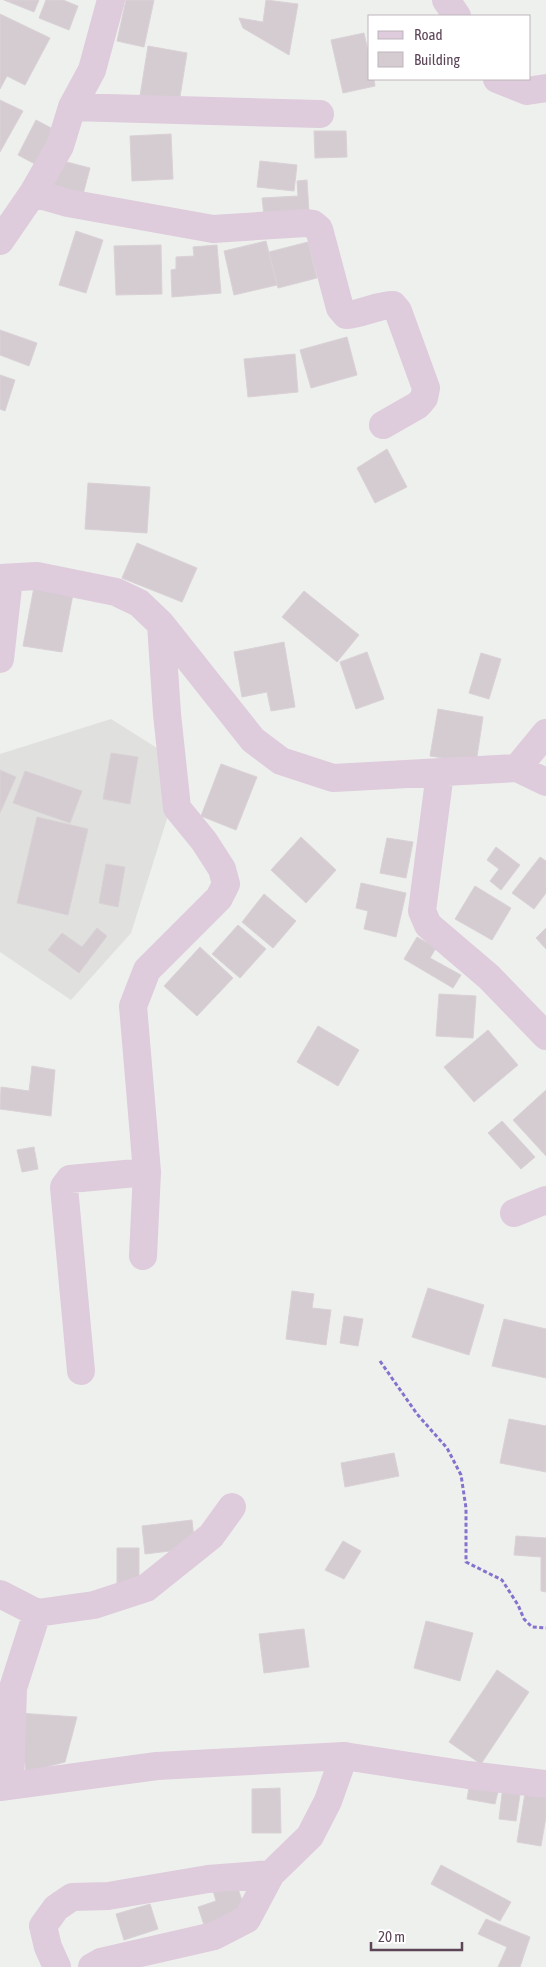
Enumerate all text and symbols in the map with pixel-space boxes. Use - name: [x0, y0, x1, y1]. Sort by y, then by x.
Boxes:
- legend: [368, 15, 531, 80]
- text: Road: [414, 26, 443, 43]
- text: Building: [414, 51, 460, 68]
- scale bar: [371, 1920, 462, 1952]
- text: 20 m: [378, 1928, 405, 1945]

